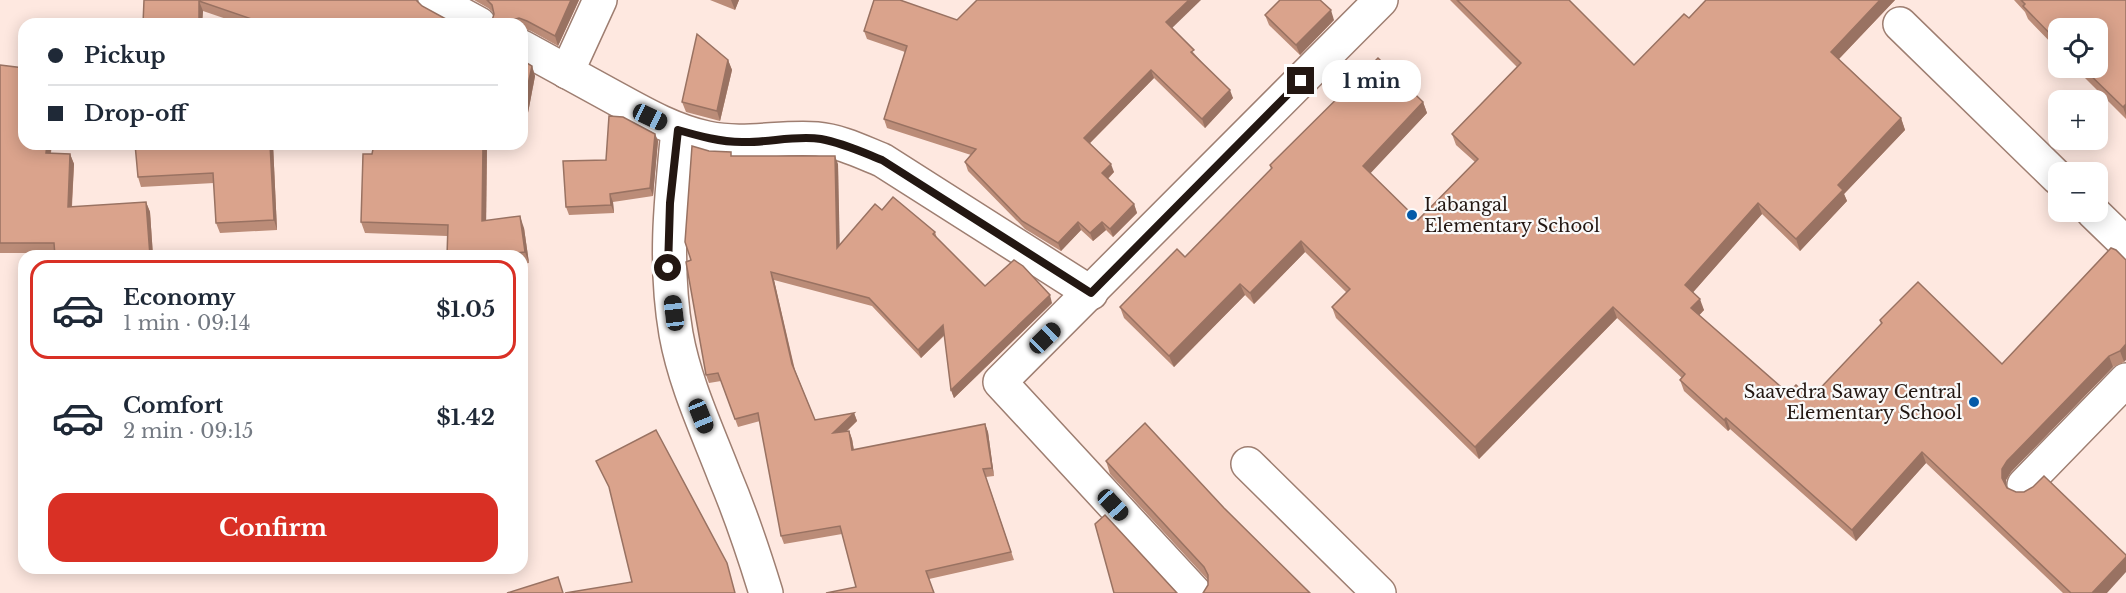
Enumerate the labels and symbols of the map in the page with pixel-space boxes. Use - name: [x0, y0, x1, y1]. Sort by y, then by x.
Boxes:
- callout: 1 min: [1322, 60, 1421, 102]
- route end: [1287, 67, 1314, 94]
- car: [630, 101, 670, 133]
- place label: Labangal Elementary School: [1424, 194, 1600, 237]
- marker: Labangal Elementary School: [1405, 208, 1419, 222]
- route start: [654, 254, 681, 281]
- car: [663, 294, 685, 332]
- car: [1026, 319, 1064, 357]
- place label: Saavedra Saway Central Elementary School: [1744, 381, 1962, 424]
- marker: Saavedra Saway Central Elementary School: [1967, 395, 1981, 409]
- car: [686, 396, 716, 436]
- car: [1094, 486, 1132, 524]

